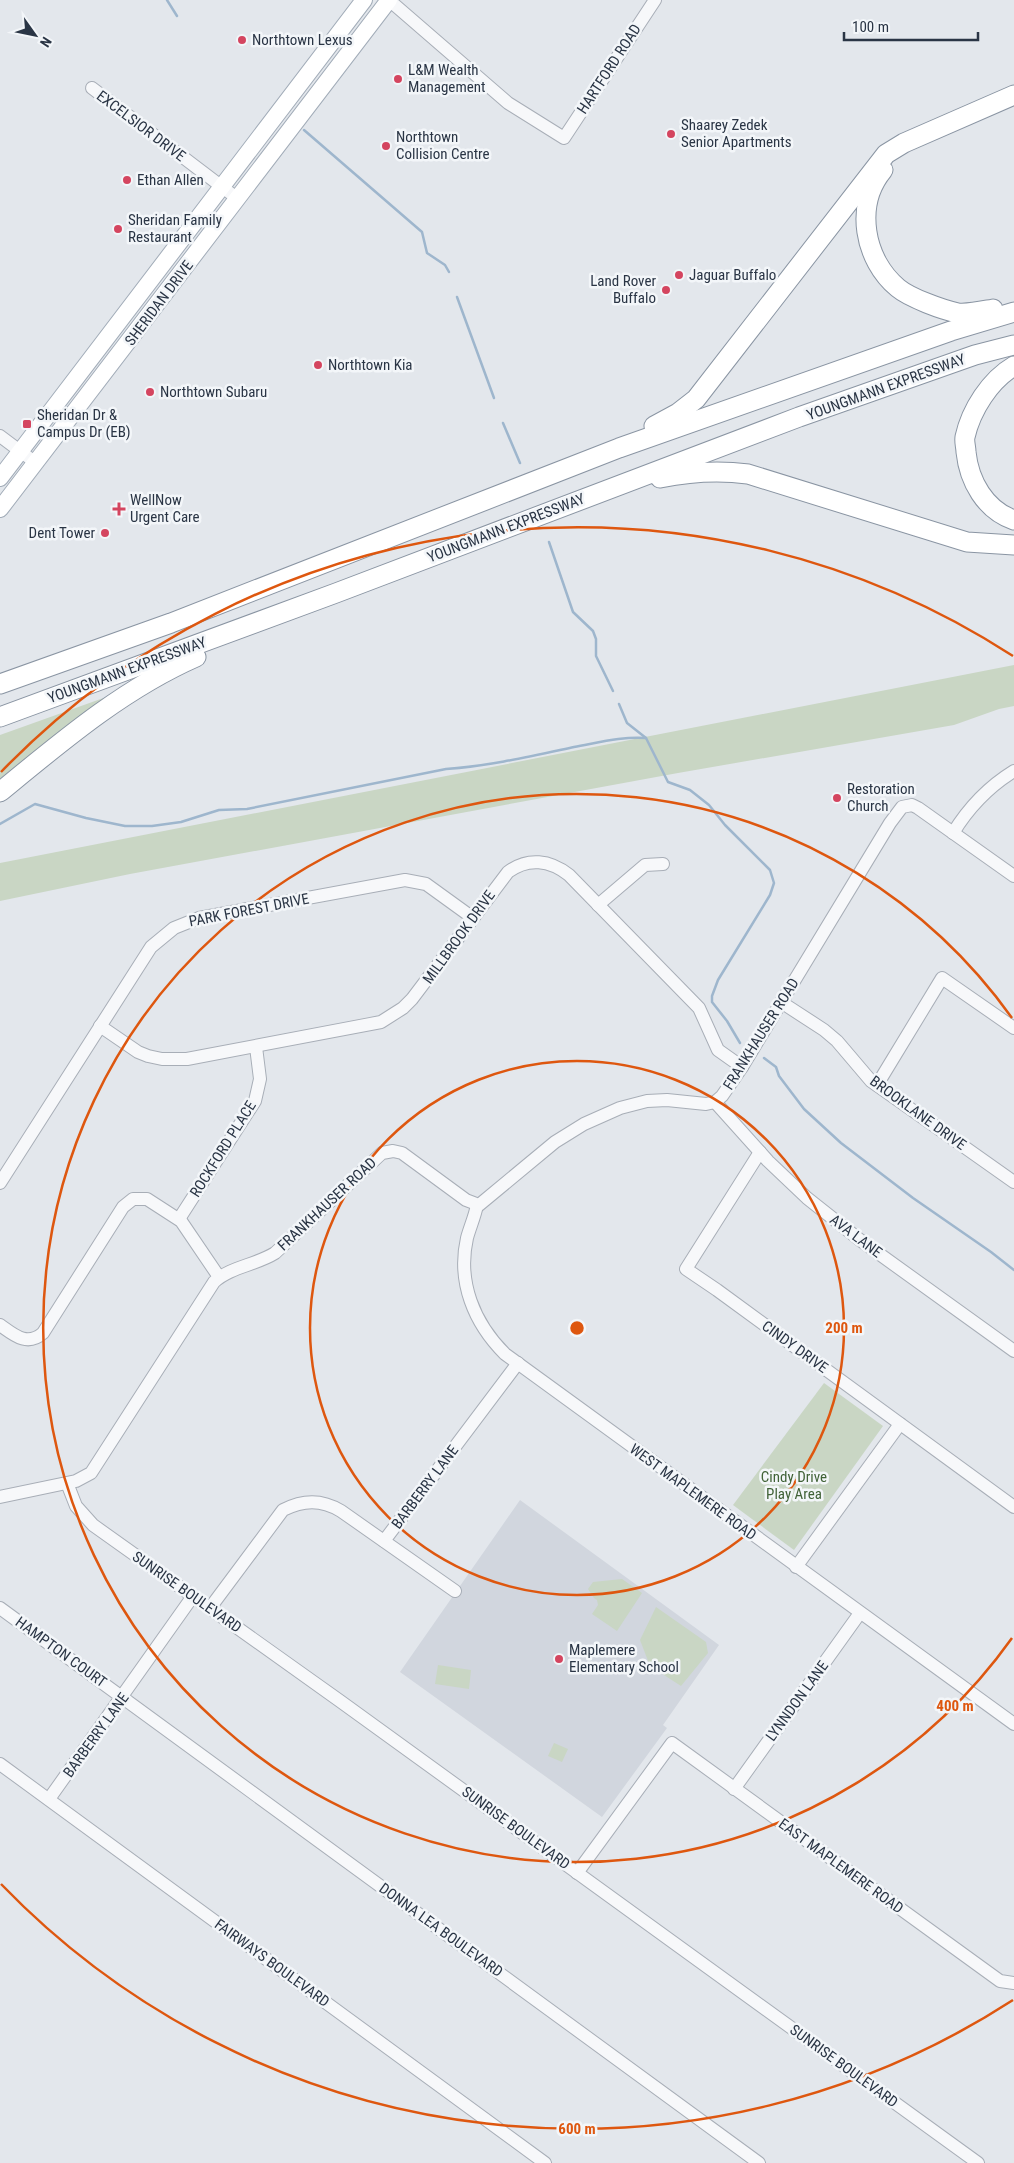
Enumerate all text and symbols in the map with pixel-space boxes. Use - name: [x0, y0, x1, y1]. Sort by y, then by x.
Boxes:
- north arrow: [10, 10, 60, 60]
- scale bar: [844, 10, 978, 42]
- text: 100 m: [852, 18, 889, 36]
- street label: HARTFORD ROAD: [573, 21, 645, 117]
- place label: Northtown Lexus: [252, 31, 353, 49]
- text: N: [37, 34, 55, 50]
- marker: Northtown Lexus: [236, 34, 248, 46]
- place label: L&M Wealth Management: [408, 61, 485, 96]
- marker: L&M Wealth Management: [392, 73, 404, 85]
- street label: EXCELSIOR DRIVE: [93, 87, 189, 165]
- place label: Shaarey Zedek Senior Apartments: [681, 116, 792, 151]
- place label: Northtown Collision Centre: [396, 128, 490, 163]
- marker: Shaarey Zedek Senior Apartments: [665, 128, 677, 140]
- marker: Northtown Collision Centre: [380, 140, 392, 152]
- place label: Ethan Allen: [137, 171, 204, 189]
- marker: Ethan Allen: [121, 174, 133, 186]
- place label: Sheridan Family Restaurant: [128, 211, 222, 246]
- marker: Sheridan Family Restaurant: [112, 223, 124, 235]
- street label: SHERIDAN DRIVE: [121, 257, 197, 349]
- place label: Jaguar Buffalo: [689, 266, 776, 284]
- marker: Jaguar Buffalo: [673, 269, 685, 281]
- place label: Land Rover Buffalo: [590, 272, 656, 307]
- marker: Land Rover Buffalo: [660, 284, 672, 296]
- street label: YOUNGMANN EXPRESSWAY: [804, 350, 968, 424]
- place label: Northtown Kia: [328, 356, 413, 374]
- marker: Northtown Kia: [312, 359, 324, 371]
- place label: Northtown Subaru: [160, 383, 267, 401]
- marker: Northtown Subaru: [144, 386, 156, 398]
- place label: Sheridan Dr & Campus Dr (EB): [37, 406, 131, 441]
- marker: Sheridan Dr & Campus Dr (EB): [21, 418, 33, 430]
- street label: YOUNGMANN EXPRESSWAY: [425, 490, 587, 566]
- place label: WellNow Urgent Care: [130, 491, 200, 526]
- marker: WellNow Urgent Care: [112, 502, 126, 516]
- place label: Dent Tower: [29, 524, 95, 542]
- marker: Dent Tower: [99, 527, 111, 539]
- street label: YOUNGMANN EXPRESSWAY: [45, 633, 209, 707]
- place label: Restoration Church: [847, 780, 915, 815]
- marker: Restoration Church: [831, 792, 843, 804]
- street label: MILLBROOK DRIVE: [419, 887, 499, 987]
- street label: PARK FOREST DRIVE: [187, 890, 311, 930]
- street label: FRANKHAUSER ROAD: [719, 975, 803, 1093]
- street label: BROOKLANE DRIVE: [866, 1072, 970, 1154]
- street label: ROCKFORD PLACE: [186, 1098, 260, 1200]
- street label: FRANKHAUSER ROAD: [274, 1154, 380, 1254]
- street label: AVA LANE: [826, 1211, 886, 1261]
- street label: CINDY DRIVE: [758, 1317, 832, 1377]
- centre of rings: [568, 1319, 586, 1337]
- text: 200 m: [825, 1319, 863, 1337]
- street label: WEST MAPLEMERE ROAD: [626, 1440, 760, 1544]
- street label: BARBERRY LANE: [388, 1442, 462, 1532]
- park label: Cindy Drive Play Area: [761, 1468, 827, 1503]
- street label: SUNRISE BOULEVARD: [129, 1548, 245, 1636]
- street label: HAMPTON COURT: [12, 1613, 110, 1691]
- place label: Maplemere Elementary School: [569, 1641, 679, 1676]
- marker: Maplemere Elementary School: [553, 1653, 565, 1665]
- street label: LYNNDON LANE: [762, 1657, 832, 1745]
- street label: BARBERRY LANE: [59, 1689, 133, 1781]
- text: 400 m: [936, 1697, 974, 1715]
- street label: SUNRISE BOULEVARD: [458, 1783, 574, 1873]
- street label: EAST MAPLEMERE ROAD: [775, 1815, 907, 1917]
- street label: DONNA LEA BOULEVARD: [376, 1879, 506, 1981]
- street label: FAIRWAYS BOULEVARD: [211, 1915, 333, 2011]
- street label: SUNRISE BOULEVARD: [786, 2021, 902, 2111]
- text: 600 m: [558, 2120, 596, 2138]

